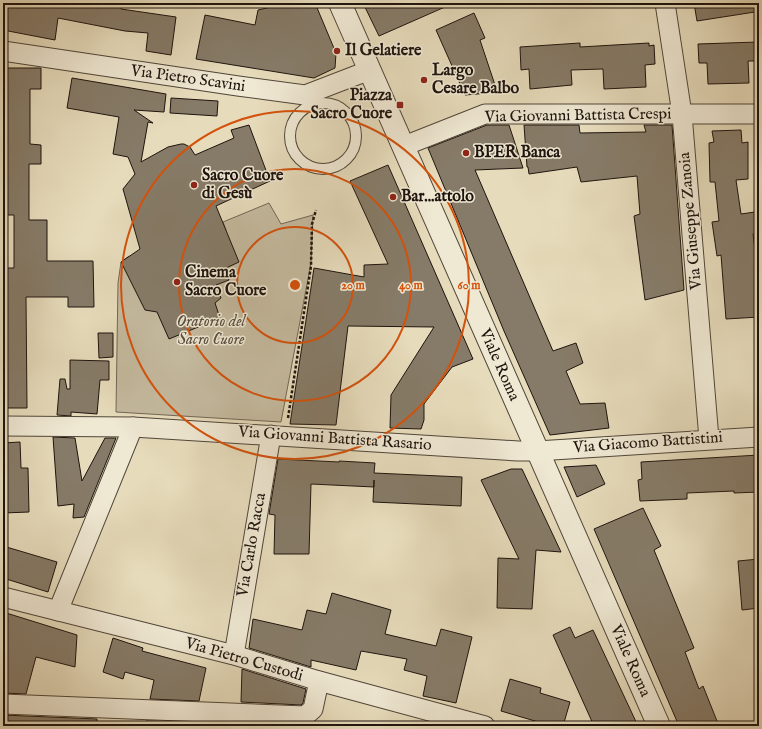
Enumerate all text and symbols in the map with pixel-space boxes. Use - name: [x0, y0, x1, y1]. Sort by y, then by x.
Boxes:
- place label: Il Gelatiere: [345, 41, 422, 61]
- marker: Il Gelatiere: [332, 46, 342, 56]
- street label: Via Pietro Scavini: [128, 61, 247, 97]
- place label: Largo Cesare Balbo: [432, 61, 519, 99]
- marker: Largo Cesare Balbo: [419, 75, 429, 85]
- place label: Piazza Sacro Cuore: [311, 86, 393, 124]
- marker: Piazza Sacro Cuore: [395, 100, 405, 110]
- street label: Via Giovanni Battista Crespi: [483, 104, 672, 128]
- place label: BPER Banca: [474, 143, 561, 163]
- marker: BPER Banca: [461, 148, 471, 158]
- street label: Via Giuseppe Zanoia: [675, 151, 707, 292]
- place label: Sacro Cuore di Gesù: [202, 166, 284, 204]
- marker: Sacro Cuore di Gesù: [189, 180, 199, 190]
- place label: Bar...attolo: [401, 187, 474, 207]
- marker: Bar...attolo: [388, 192, 398, 202]
- place label: Cinema Sacro Cuore: [185, 263, 267, 301]
- marker: Cinema Sacro Cuore: [172, 277, 182, 287]
- centre of rings: [288, 278, 302, 292]
- text: 20 m: [341, 278, 365, 293]
- text: 40 m: [399, 278, 424, 293]
- text: 60 m: [458, 278, 481, 293]
- park label: Oratorio del Sacro Cuore: [177, 312, 247, 350]
- street label: Viale Roma: [474, 325, 524, 404]
- street label: Via Giovanni Battista Rasario: [237, 422, 433, 456]
- street label: Via Giacomo Battistini: [572, 428, 723, 458]
- street label: Via Carlo Racca: [233, 491, 271, 600]
- street label: Viale Roma: [605, 621, 655, 700]
- street label: Via Pietro Custodi: [182, 633, 305, 686]

